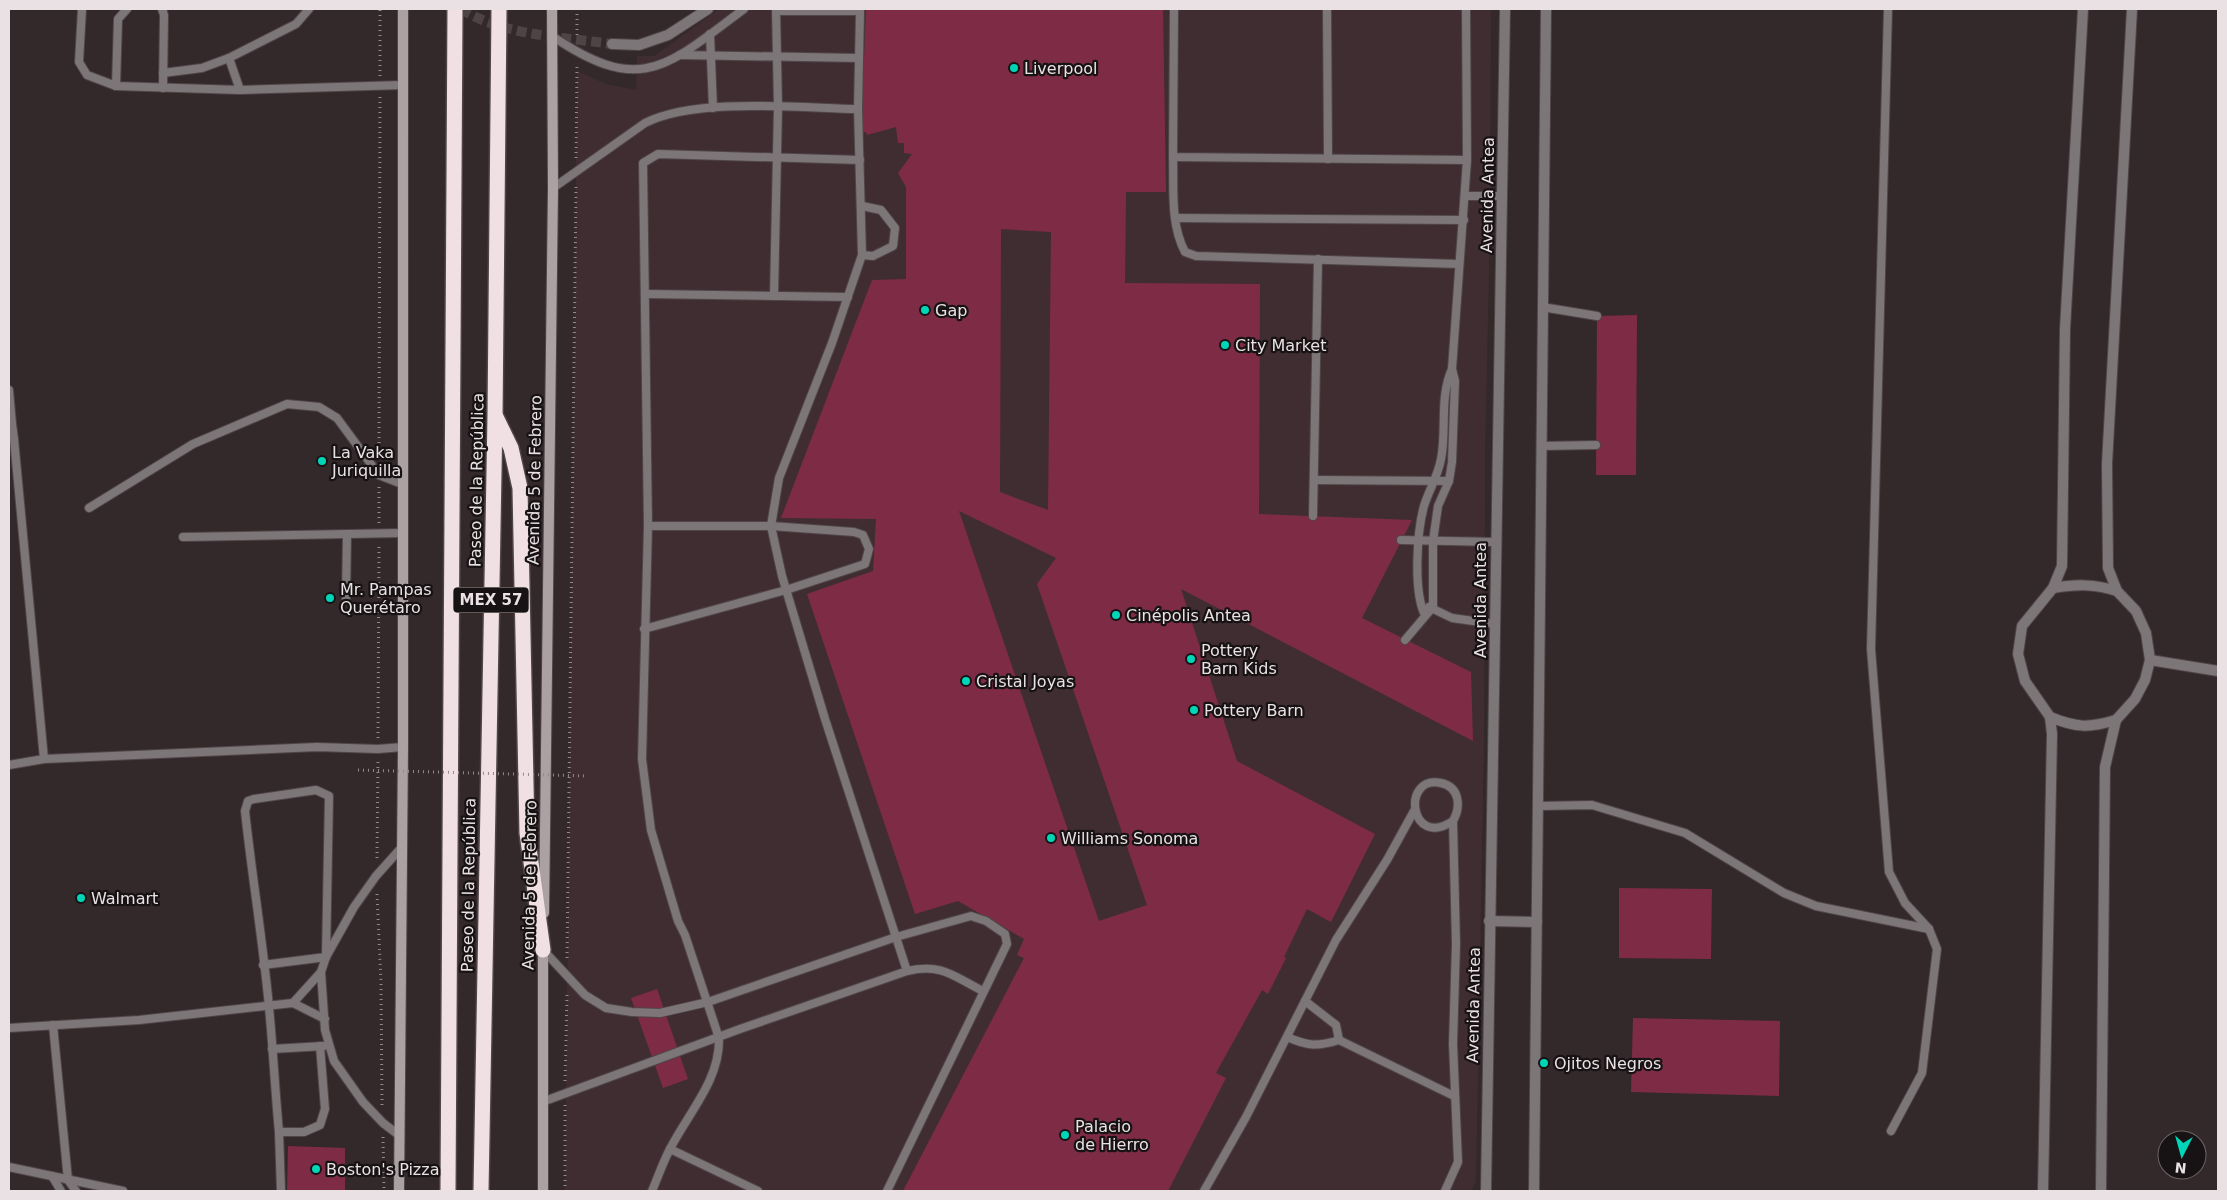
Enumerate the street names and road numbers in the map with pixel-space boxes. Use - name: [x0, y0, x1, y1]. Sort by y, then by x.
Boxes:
- street label: Avenida Antea: [1477, 137, 1498, 253]
- street label: Paseo de la República: [465, 393, 488, 567]
- street label: Avenida 5 de Febrero: [524, 395, 545, 565]
- street label: Avenida Antea: [1471, 542, 1490, 658]
- road number: MEX 57: [454, 588, 528, 612]
- street label: Paseo de la República: [457, 798, 480, 972]
- street label: Avenida 5 de Febrero: [519, 800, 540, 970]
- street label: Avenida Antea: [1463, 947, 1484, 1063]

